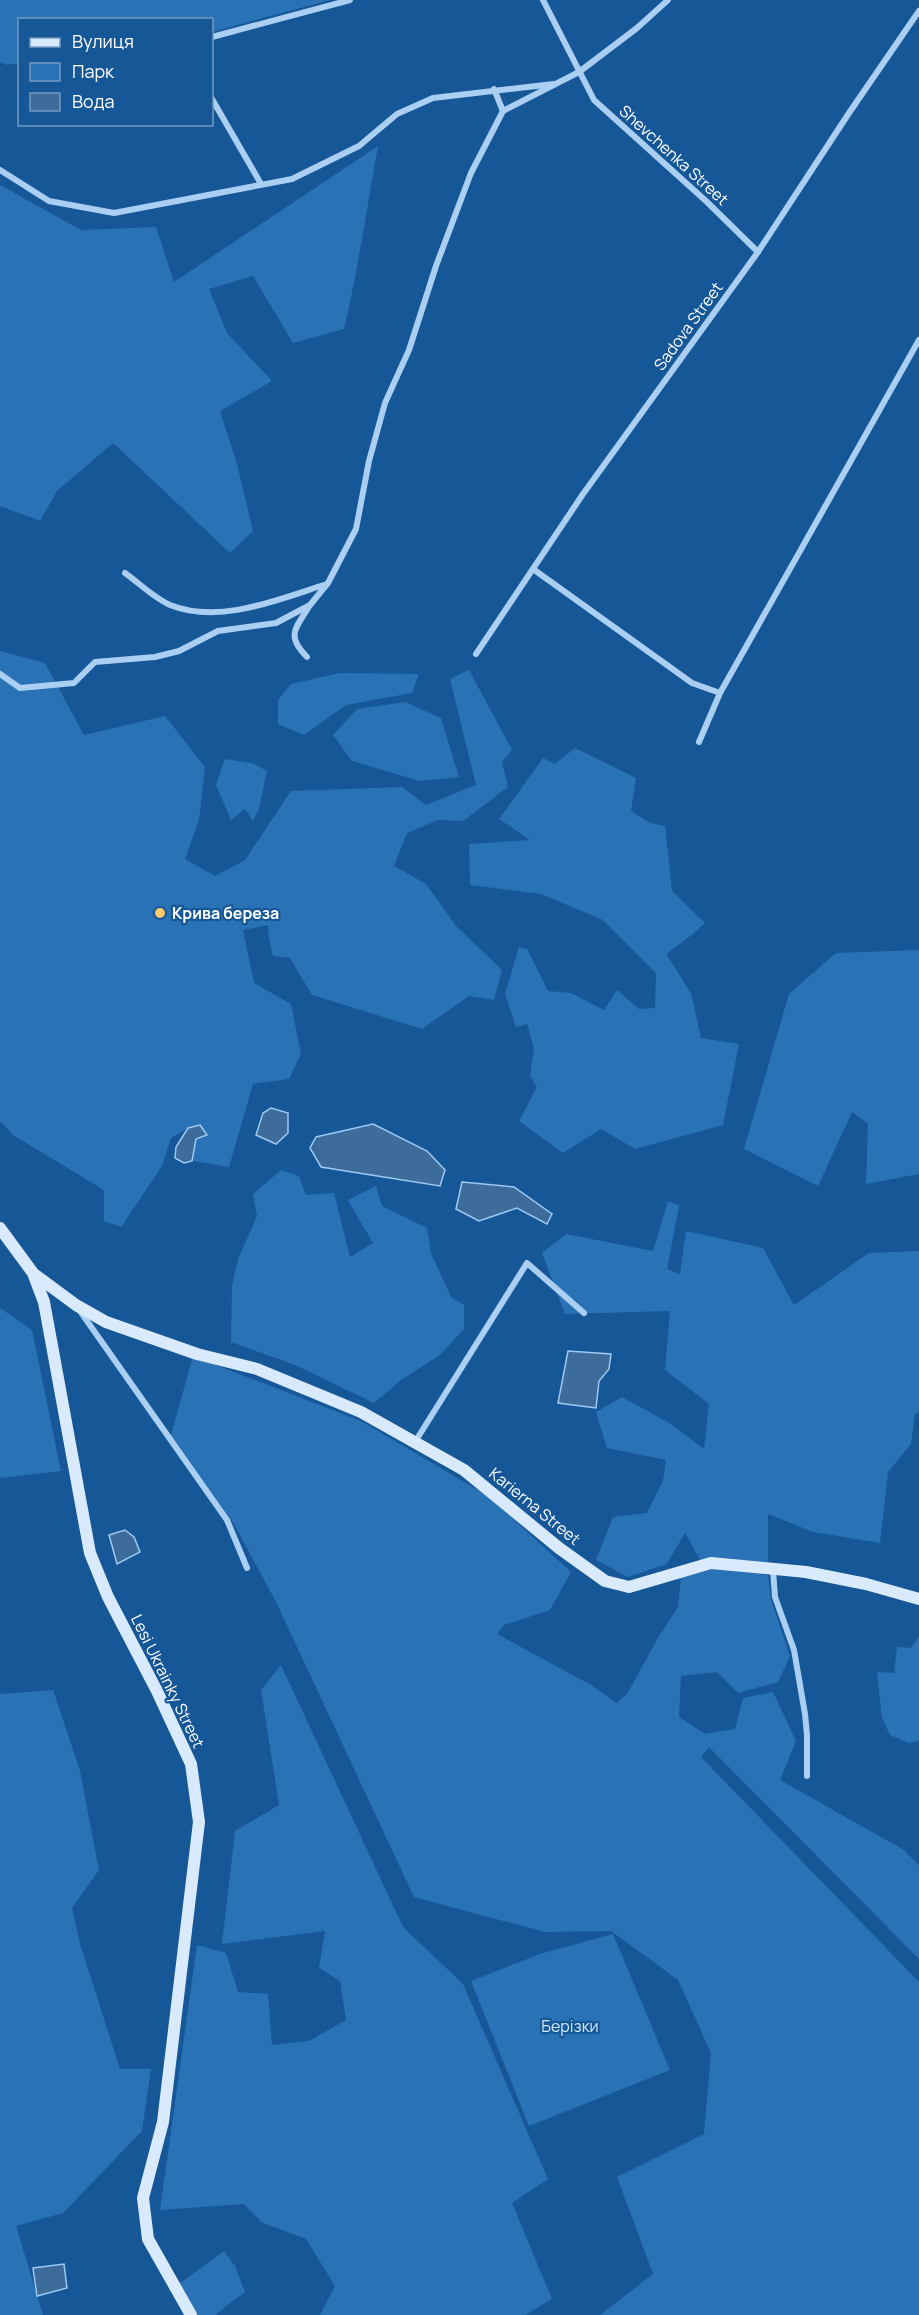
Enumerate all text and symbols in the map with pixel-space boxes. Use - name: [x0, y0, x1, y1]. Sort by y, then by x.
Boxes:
- legend: [18, 18, 213, 126]
- text: Вулиця: [72, 29, 134, 53]
- text: Парк: [72, 59, 115, 83]
- text: Вода: [72, 89, 114, 113]
- street label: Shevchenka Street: [615, 100, 733, 210]
- street label: Sadova Street: [649, 277, 727, 375]
- place label: Крива береза: [172, 902, 279, 924]
- marker: Крива береза: [153, 906, 167, 920]
- street label: Karierna Street: [485, 1462, 585, 1550]
- street label: Lesi Ukrainky Street: [126, 1610, 210, 1752]
- park label: Берізки: [541, 2015, 599, 2037]

